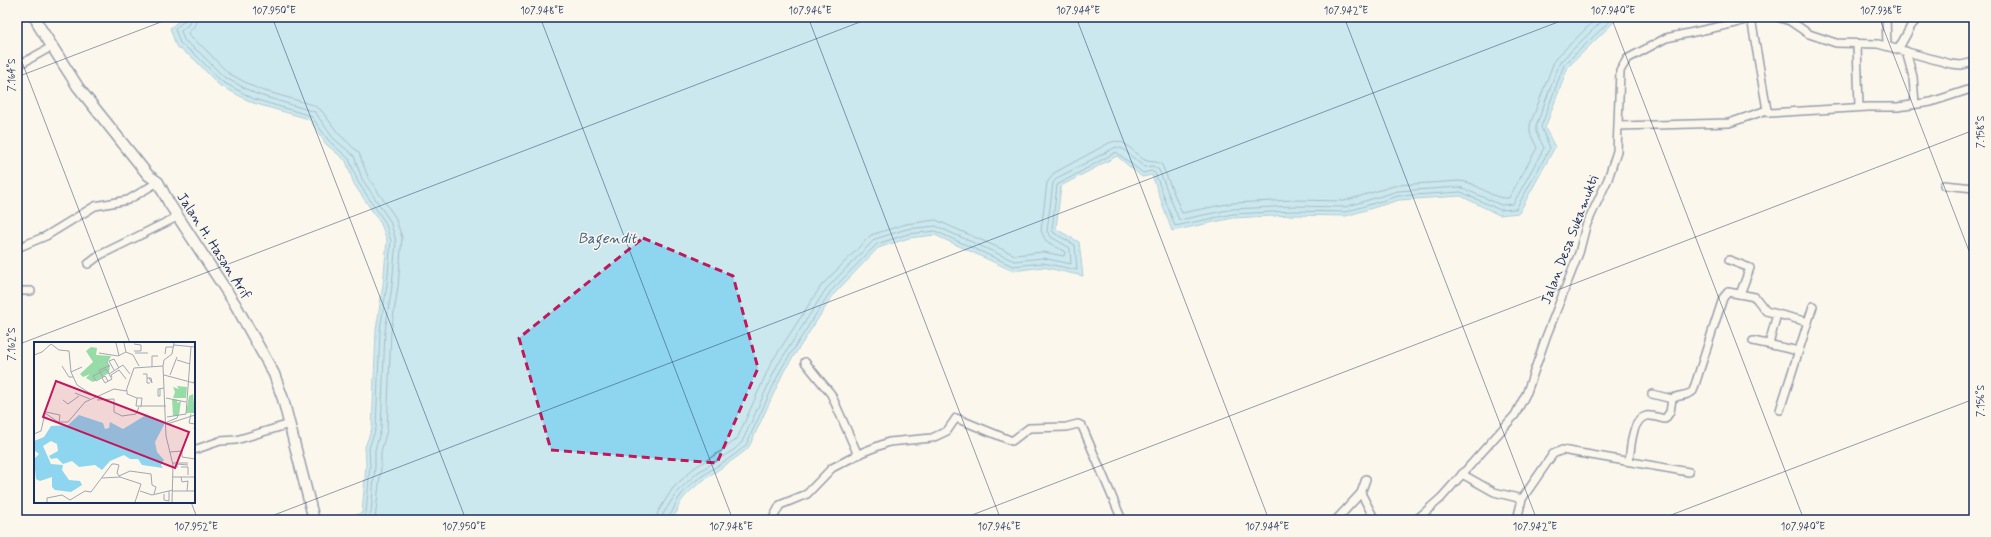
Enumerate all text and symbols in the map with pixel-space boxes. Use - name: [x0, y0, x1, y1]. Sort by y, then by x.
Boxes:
- text: 107.950°E: [252, 4, 296, 18]
- text: 107.948°E: [520, 4, 564, 18]
- text: 107.946°E: [788, 4, 832, 18]
- text: 107.944°E: [1056, 4, 1100, 18]
- text: 107.942°E: [1324, 4, 1368, 18]
- text: 107.940°E: [1591, 4, 1635, 18]
- text: 107.938°E: [1860, 4, 1902, 18]
- text: 7.164°S: [5, 58, 19, 92]
- text: 7.158°S: [1974, 115, 1988, 148]
- street label: Jalan Desa Sukamukti: [1537, 173, 1603, 307]
- street label: Jalan H. Hasan Arif: [173, 189, 255, 303]
- water label: Bagendit: [578, 229, 638, 251]
- text: 7.162°S: [5, 327, 19, 361]
- inset map: [34, 342, 195, 503]
- text: 7.156°S: [1974, 385, 1988, 417]
- text: 107.952°E: [174, 520, 218, 534]
- text: 107.950°E: [442, 520, 486, 534]
- text: 107.948°E: [709, 520, 753, 534]
- text: 107.946°E: [977, 520, 1021, 534]
- text: 107.944°E: [1245, 520, 1289, 534]
- text: 107.942°E: [1513, 520, 1557, 534]
- text: 107.940°E: [1781, 520, 1825, 534]

